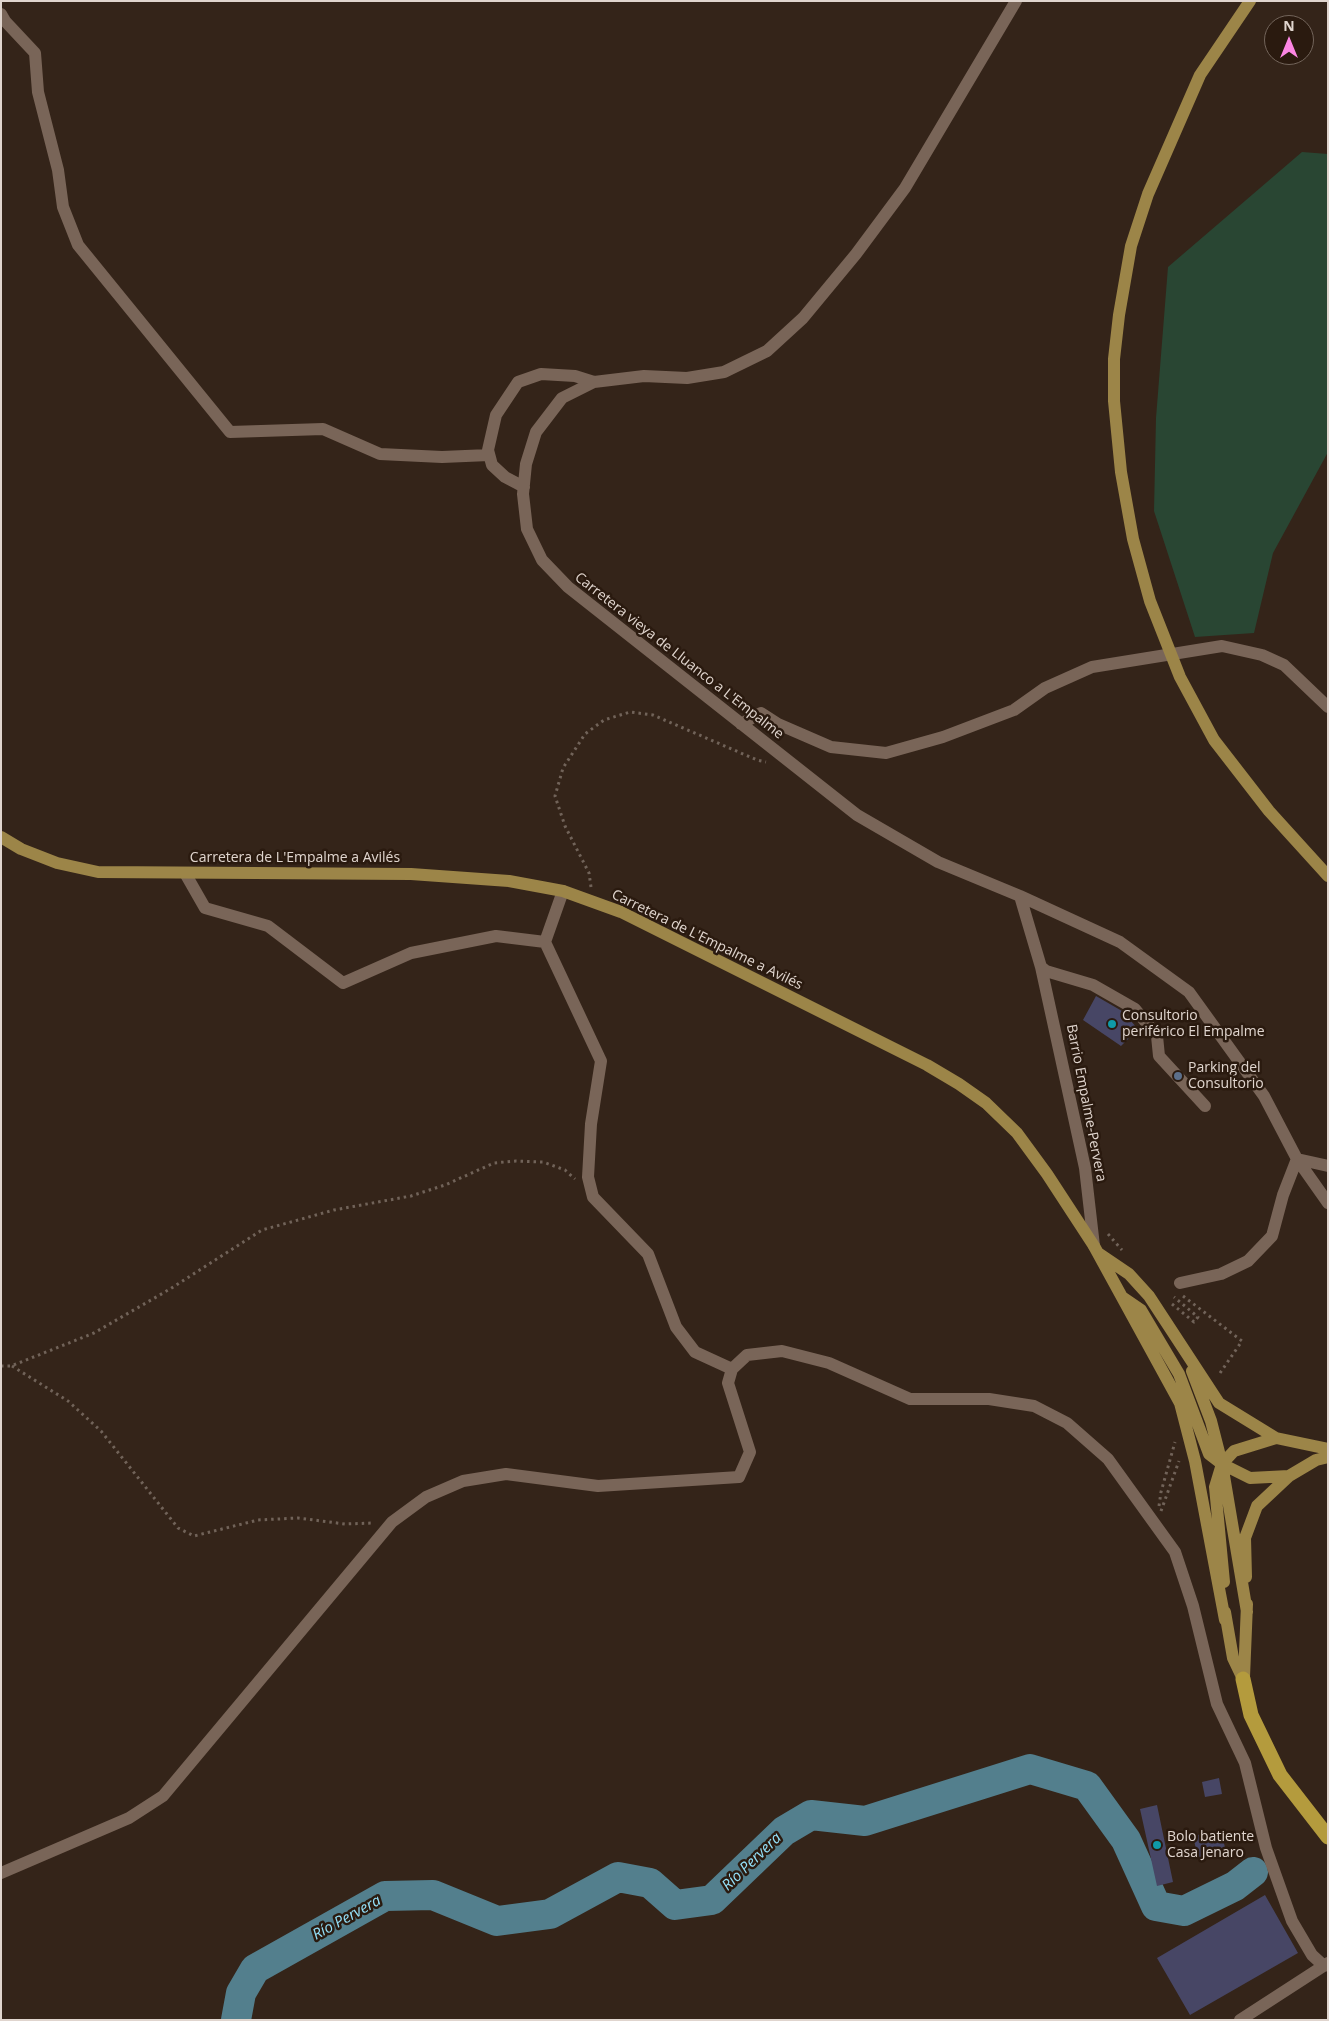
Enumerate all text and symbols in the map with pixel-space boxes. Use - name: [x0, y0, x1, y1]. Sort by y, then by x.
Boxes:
- north arrow: [1264, 15, 1314, 65]
- text: N: [1283, 16, 1295, 35]
- street label: Carretera vieya de Lluanco a L'Empalme: [571, 569, 787, 743]
- street label: Carretera de L'Empalme a Avilés: [190, 850, 400, 866]
- street label: Carretera de L'Empalme a Avilés: [609, 886, 805, 994]
- place label: Consultorio periférico El Empalme: [1122, 1008, 1265, 1040]
- marker: Consultorio periférico El Empalme: [1106, 1018, 1118, 1030]
- street label: Barrio Empalme-Pervera: [1062, 1023, 1110, 1183]
- place label: Parking del Consultorio: [1188, 1060, 1264, 1092]
- marker: Parking del Consultorio: [1172, 1070, 1184, 1082]
- water label: Río Pervera: [719, 1829, 785, 1895]
- place label: Bolo batiente Casa Jenaro: [1167, 1829, 1254, 1861]
- marker: Bolo batiente Casa Jenaro: [1151, 1839, 1163, 1851]
- water label: Río Pervera: [310, 1892, 384, 1944]

